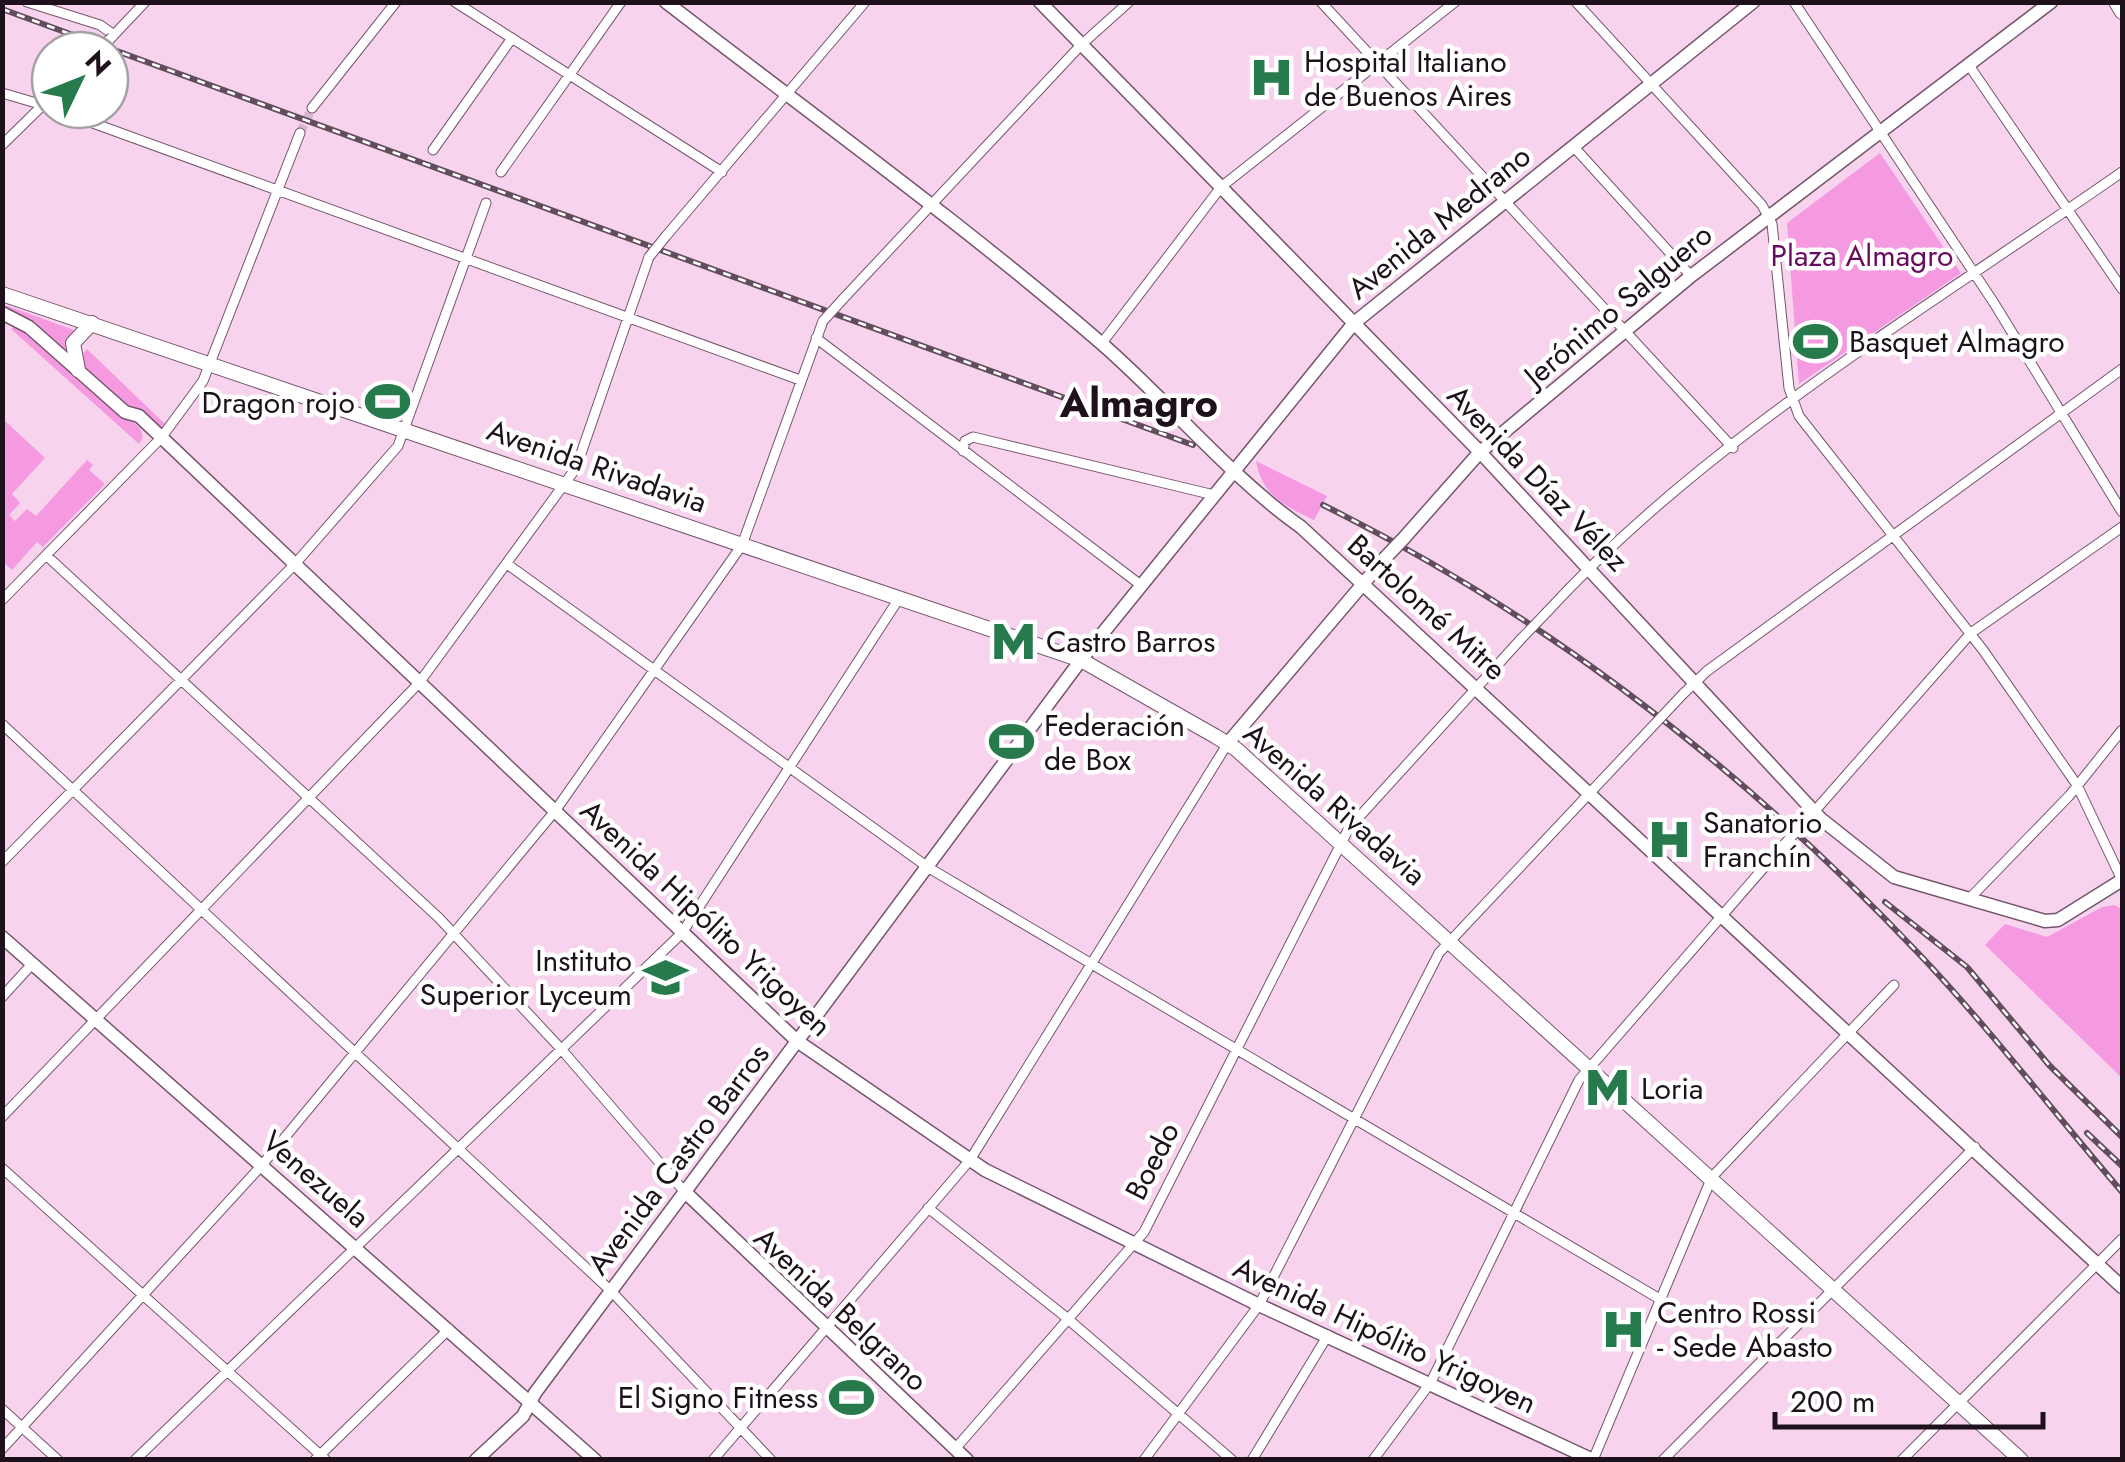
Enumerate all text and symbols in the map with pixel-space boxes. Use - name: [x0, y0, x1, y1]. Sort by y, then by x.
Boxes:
- north arrow: [30, 30, 130, 130]
- place label: Hospital Italiano de Buenos Aires: [1304, 40, 1512, 117]
- text: N: [75, 41, 120, 85]
- hospital icon: Hospital Italiano de Buenos Aires: [1247, 54, 1295, 102]
- street label: Avenida Medrano: [1338, 135, 1540, 309]
- street label: Jerónimo Salguero: [1512, 213, 1721, 399]
- park label: Plaza Almagro: [1771, 234, 1953, 277]
- sports icon: Basquet Almagro: [1792, 317, 1840, 365]
- place label: Basquet Almagro: [1849, 320, 2065, 363]
- district label: Almagro: [1059, 374, 1218, 432]
- street label: Avenida Díaz Vélez: [1438, 375, 1639, 581]
- sports icon: Dragon rojo: [364, 378, 412, 426]
- place label: Dragon rojo: [202, 381, 355, 424]
- street label: Avenida Rivadavia: [481, 408, 713, 524]
- street label: Bartolomé Mitre: [1338, 524, 1516, 690]
- metro station icon: Castro Barros: [989, 617, 1037, 665]
- place label: Castro Barros: [1046, 620, 1215, 663]
- place label: Federación de Box: [1044, 704, 1185, 781]
- street label: Avenida Rivadavia: [1234, 712, 1436, 896]
- sports icon: Federación de Box: [987, 718, 1035, 766]
- street label: Avenida Hipólito Yrigoyen: [571, 790, 841, 1046]
- place label: Sanatorio Franchín: [1703, 801, 1822, 878]
- hospital icon: Sanatorio Franchín: [1646, 815, 1694, 863]
- place label: Instituto Superior Lyceum: [420, 939, 632, 1016]
- school or university icon: Instituto Superior Lyceum: [641, 953, 689, 1001]
- street label: Avenida Castro Barros: [577, 1034, 779, 1284]
- metro station icon: Loria: [1584, 1064, 1632, 1112]
- place label: Loria: [1641, 1067, 1703, 1110]
- street label: Boedo: [1114, 1115, 1190, 1207]
- street label: Venezuela: [253, 1120, 379, 1238]
- street label: Avenida Belgrano: [745, 1217, 937, 1401]
- street label: Avenida Hipólito Yrigoyen: [1226, 1246, 1544, 1424]
- place label: Centro Rossi - Sede Abasto: [1657, 1291, 1833, 1368]
- hospital icon: Centro Rossi - Sede Abasto: [1600, 1305, 1648, 1353]
- scale bar: [1775, 1367, 2042, 1429]
- sports icon: El Signo Fitness: [827, 1373, 875, 1421]
- place label: El Signo Fitness: [618, 1376, 818, 1419]
- text: 200 m: [1790, 1380, 1875, 1423]

